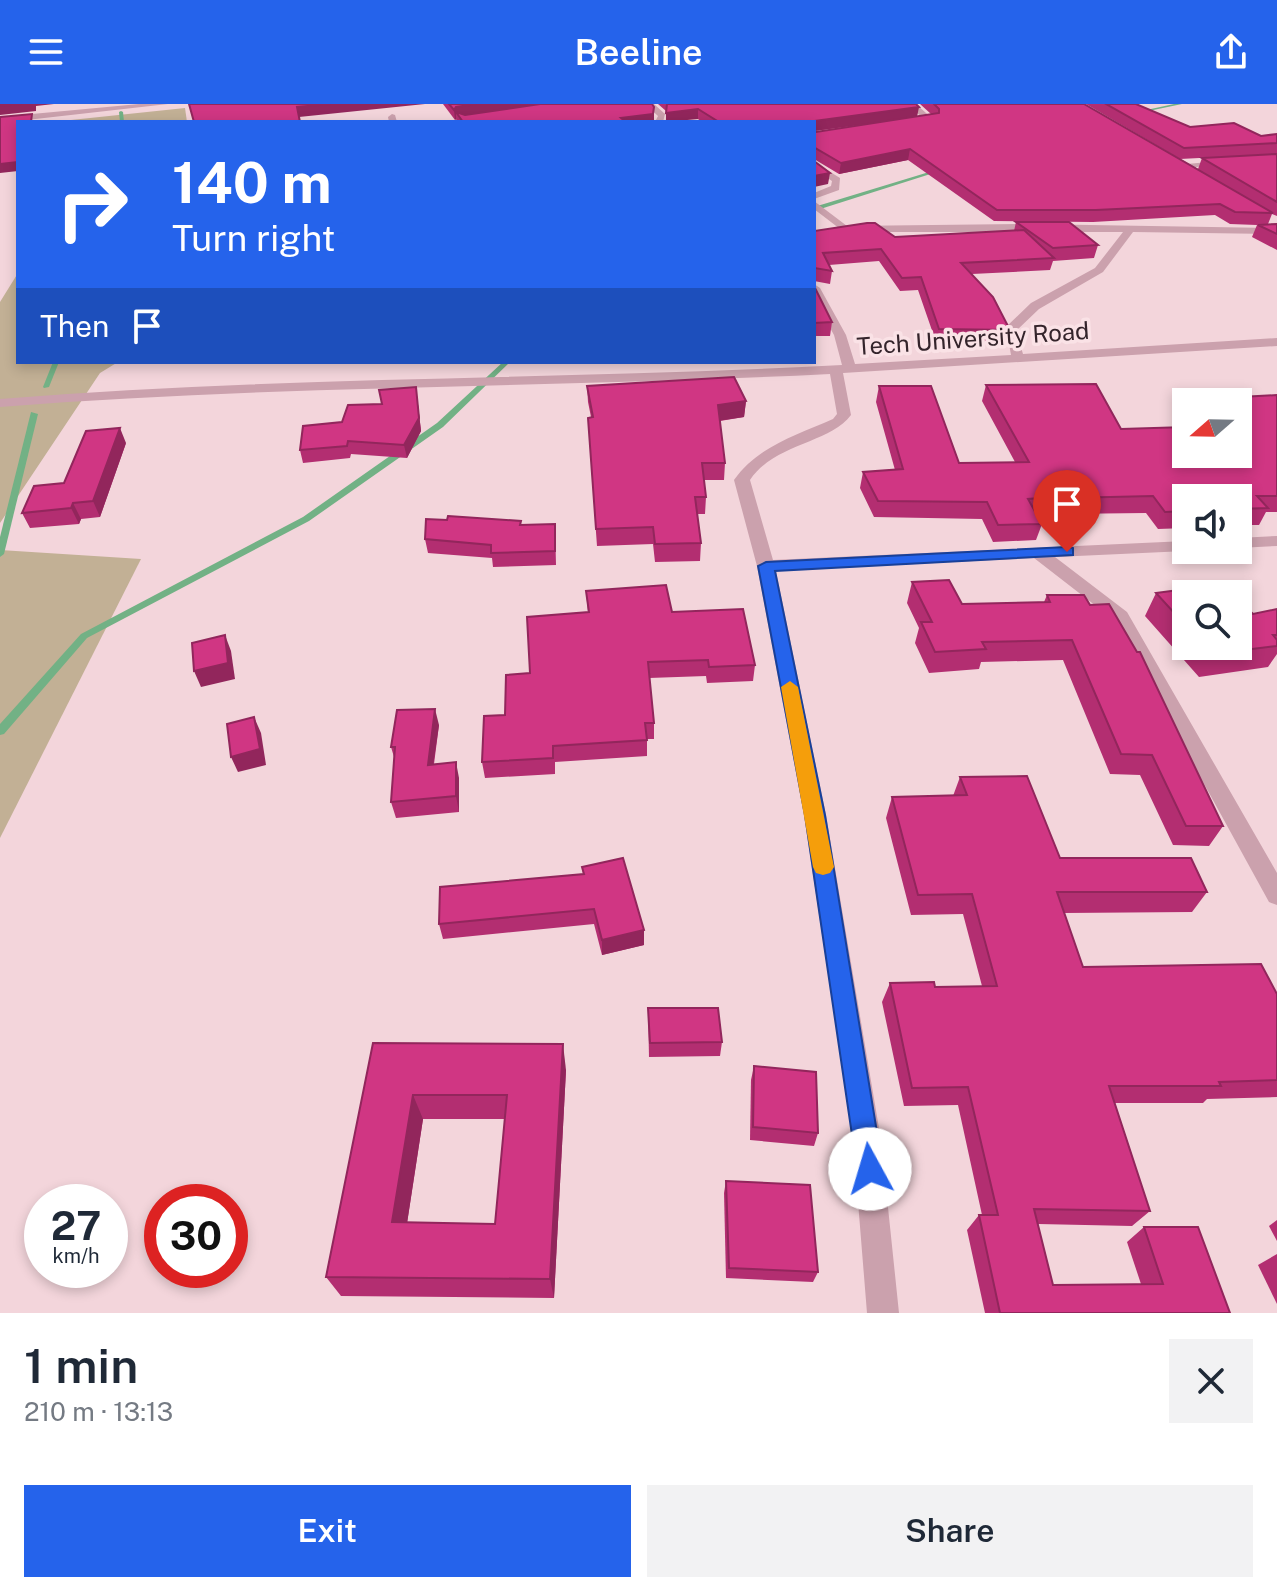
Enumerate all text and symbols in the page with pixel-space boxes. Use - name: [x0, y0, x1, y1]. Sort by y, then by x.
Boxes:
- icon: menu: [24, 30, 68, 74]
- icon: share: [1209, 30, 1253, 74]
- text: Beeline: [574, 31, 703, 73]
- text: 140 m: [172, 150, 332, 216]
- icon: right: [40, 152, 144, 256]
- text: Turn right: [172, 217, 335, 259]
- icon: arrive: [125, 304, 169, 348]
- text: Then: [40, 308, 109, 344]
- street label: Tech University Road: [856, 316, 1090, 360]
- north arrow: [1172, 388, 1252, 468]
- map controls: [1172, 388, 1252, 660]
- pin: [1033, 470, 1101, 552]
- icon: arrive: [1045, 482, 1089, 526]
- button: sound: [1172, 484, 1252, 564]
- button: search: [1172, 580, 1252, 660]
- position arrow: [828, 1127, 912, 1211]
- speed limit sign: 30: [144, 1184, 248, 1288]
- text: 27: [51, 1202, 101, 1249]
- text: km/h: [52, 1244, 100, 1268]
- text: 1 min: [24, 1337, 138, 1394]
- button: close: [1169, 1339, 1253, 1423]
- text: 210 m · 13:13: [24, 1396, 173, 1427]
- button: Exit: [24, 1485, 631, 1577]
- button: Share: [647, 1485, 1253, 1577]

